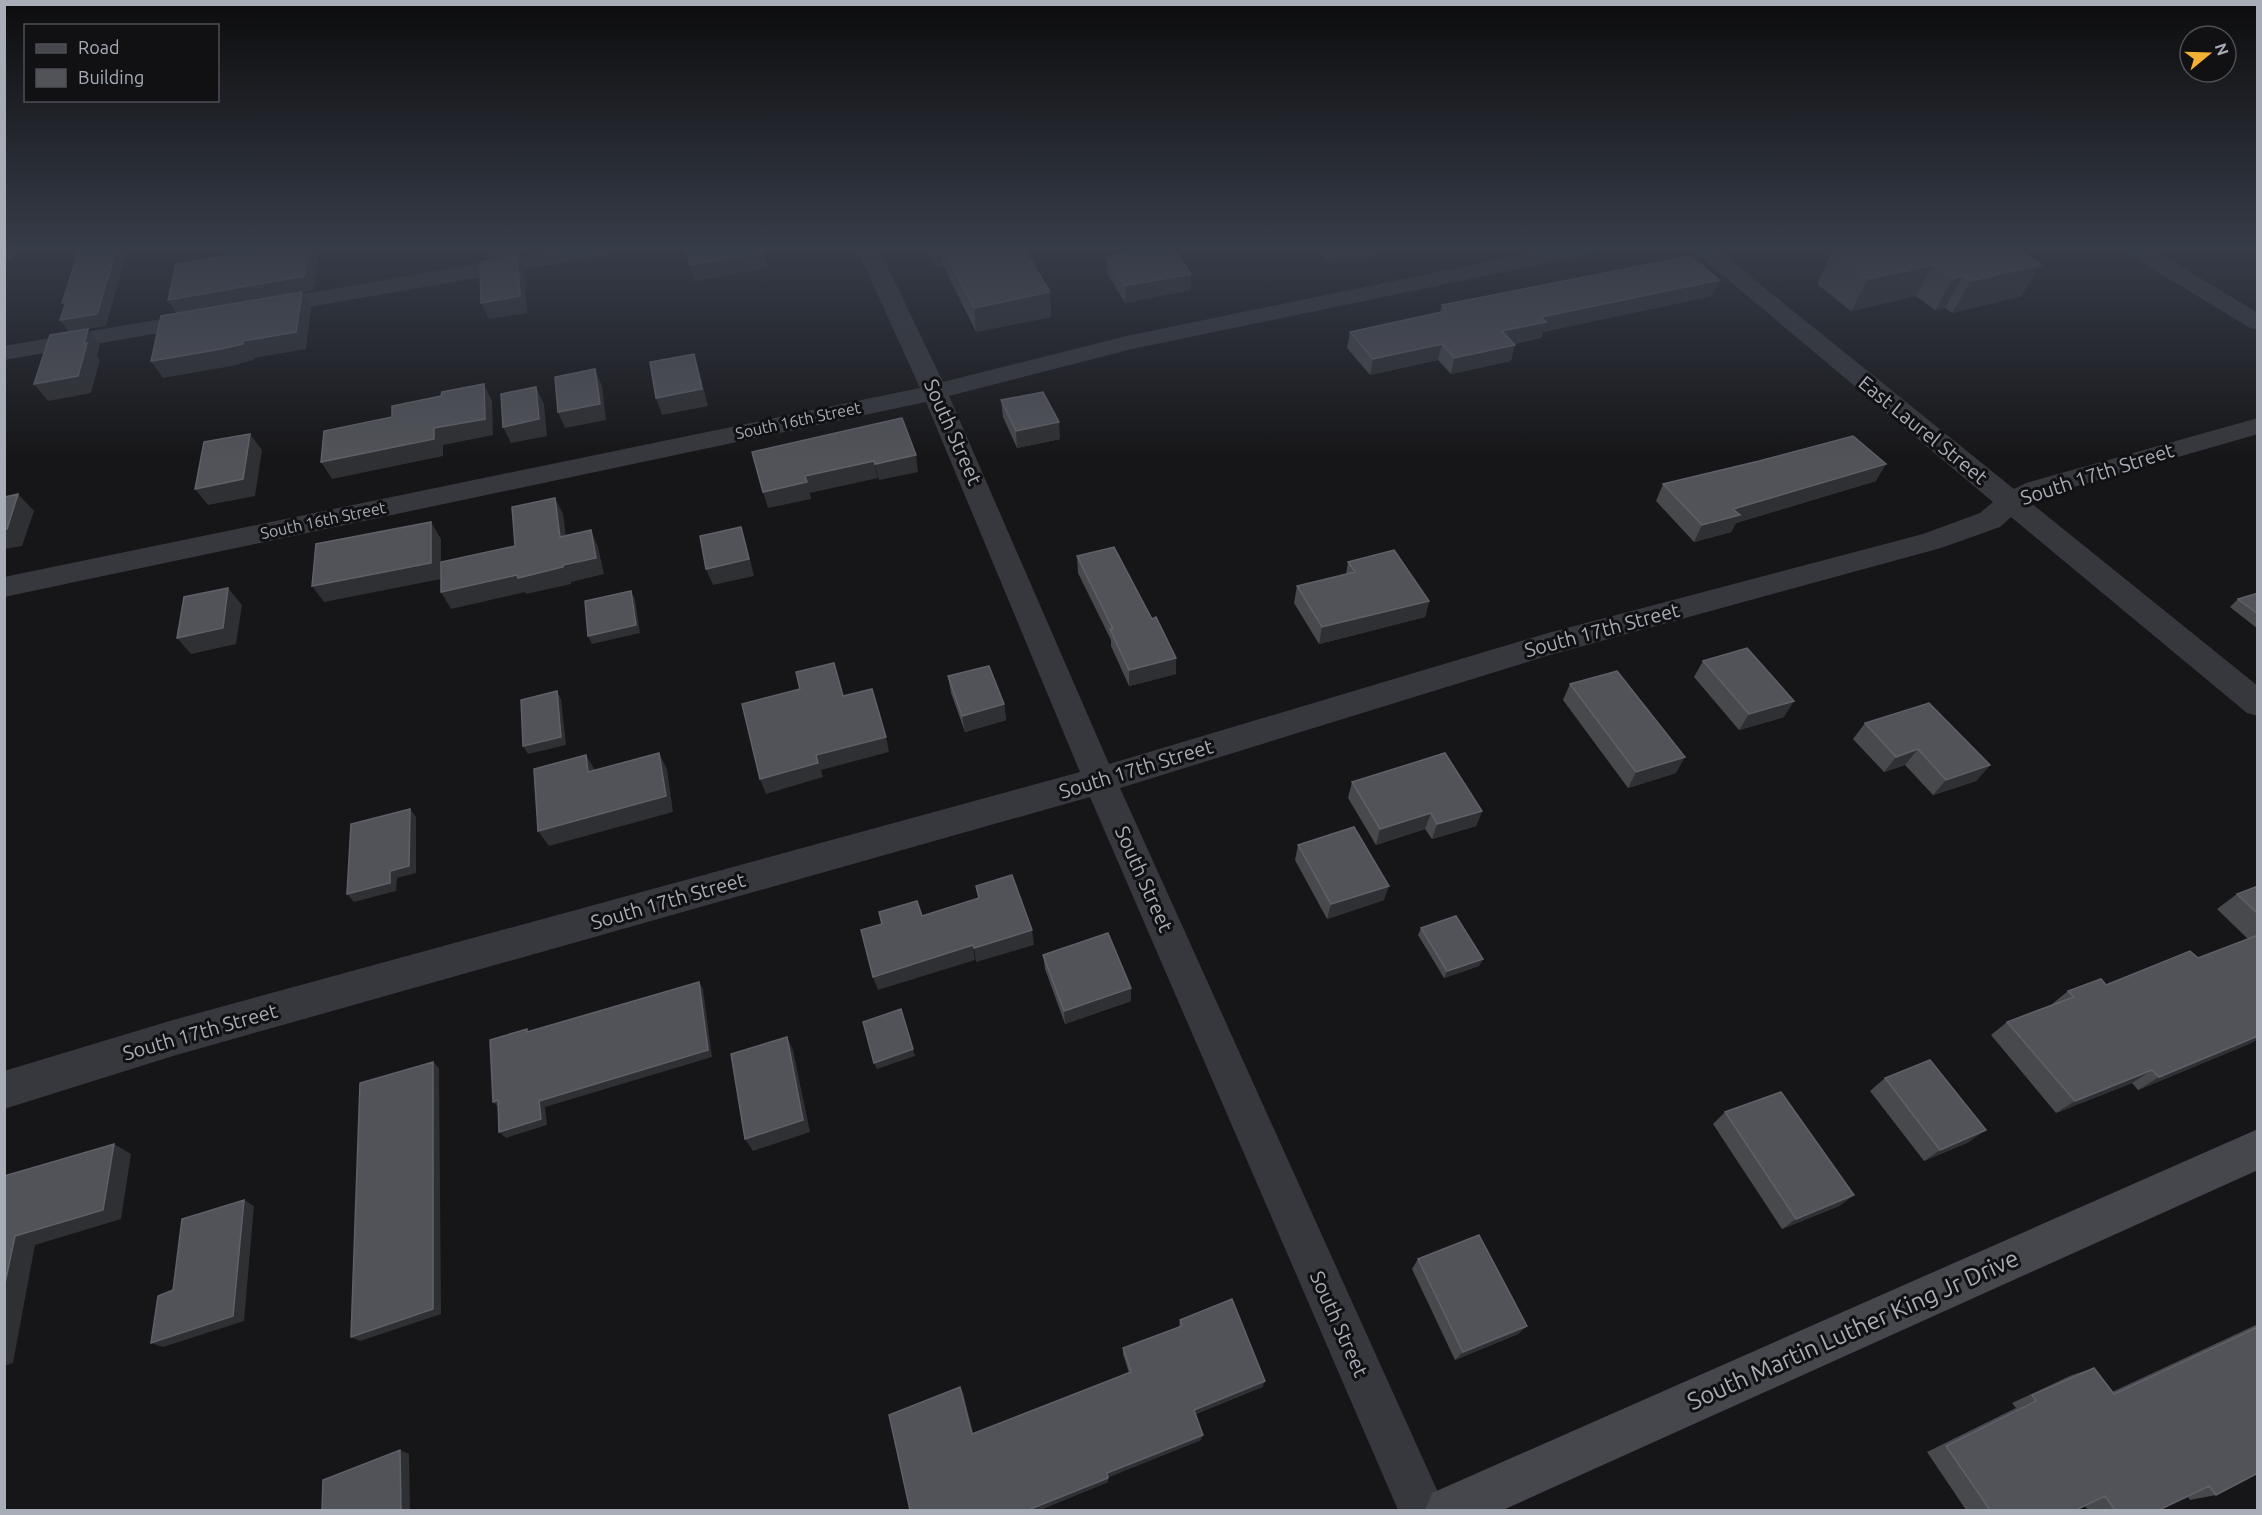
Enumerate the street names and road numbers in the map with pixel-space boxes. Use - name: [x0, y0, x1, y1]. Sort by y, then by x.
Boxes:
- street label: East Laurel Street: [1854, 371, 1992, 489]
- street label: South Street: [920, 375, 987, 488]
- street label: South 16th Street: [734, 398, 863, 442]
- street label: South 17th Street: [2017, 438, 2176, 509]
- street label: South 16th Street: [259, 498, 388, 542]
- street label: South 17th Street: [1522, 598, 1682, 661]
- street label: South 17th Street: [1056, 734, 1216, 803]
- street label: South Street: [1111, 822, 1178, 935]
- street label: South 17th Street: [588, 867, 748, 934]
- street label: South 17th Street: [120, 998, 280, 1065]
- street label: South Martin Luther King Jr Drive: [1683, 1244, 2023, 1415]
- street label: South Street: [1306, 1267, 1373, 1380]

